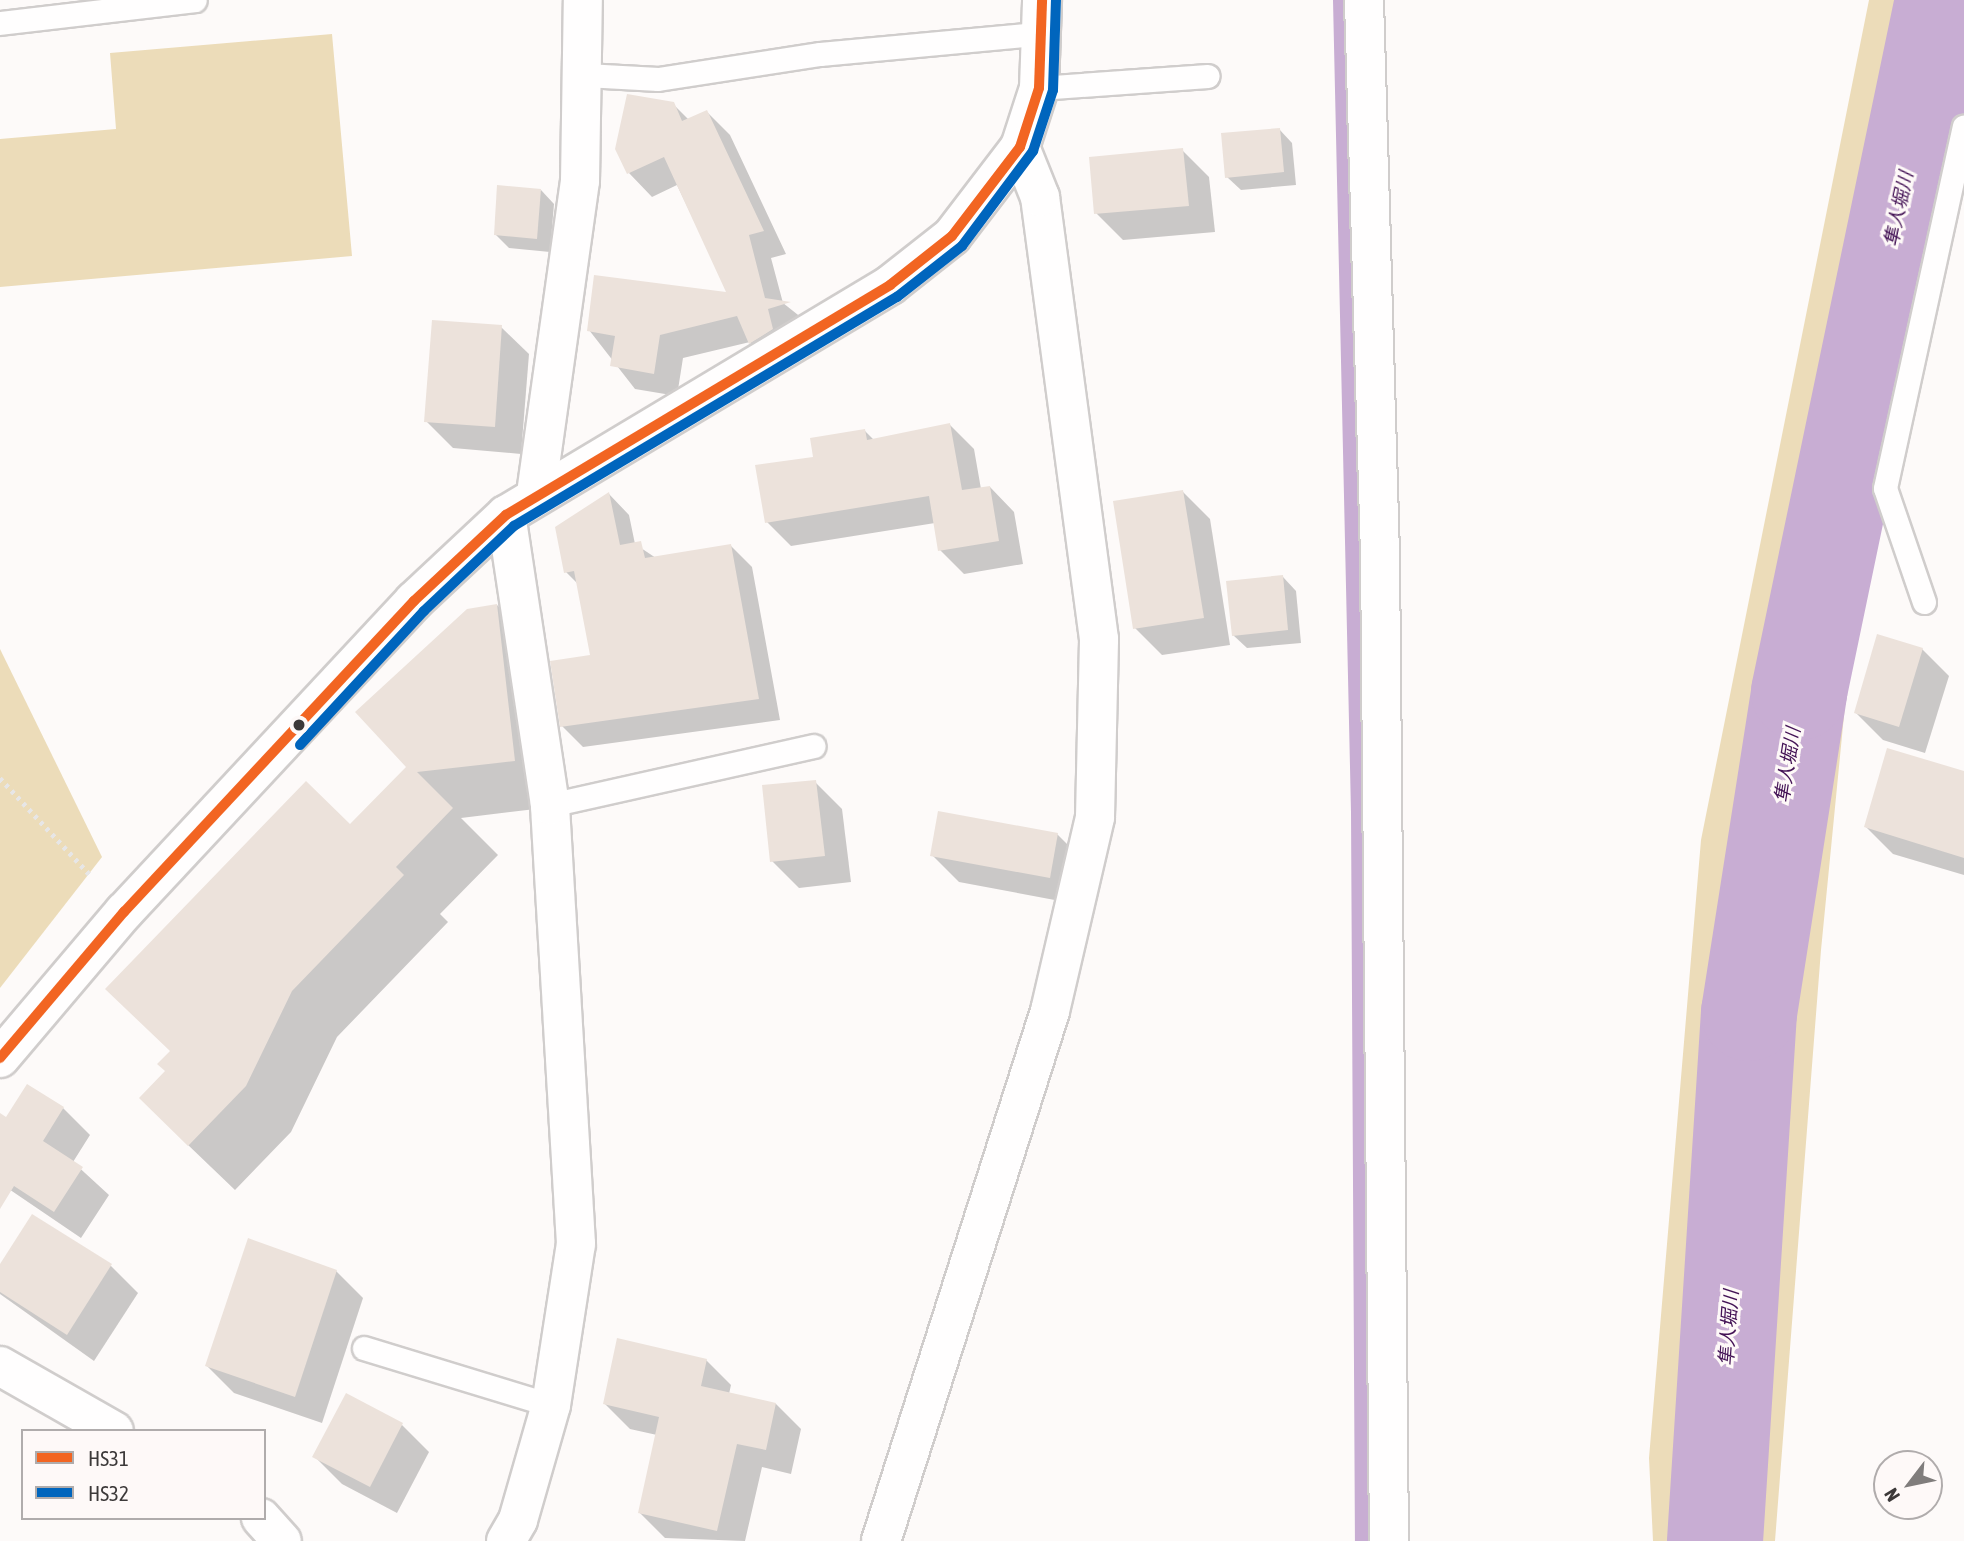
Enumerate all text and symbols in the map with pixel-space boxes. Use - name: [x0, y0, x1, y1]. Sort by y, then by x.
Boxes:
- water label: 隼人堀川: [1880, 169, 1918, 249]
- unlabelled marker: [292, 718, 306, 732]
- water label: 隼人堀川: [1771, 726, 1805, 804]
- water label: 隼人堀川: [1715, 1289, 1743, 1367]
- legend: [21, 1429, 266, 1520]
- text: HS31: [88, 1446, 129, 1470]
- north arrow: [1873, 1450, 1943, 1520]
- text: HS32: [88, 1481, 129, 1505]
- text: N: [1880, 1484, 1904, 1506]

